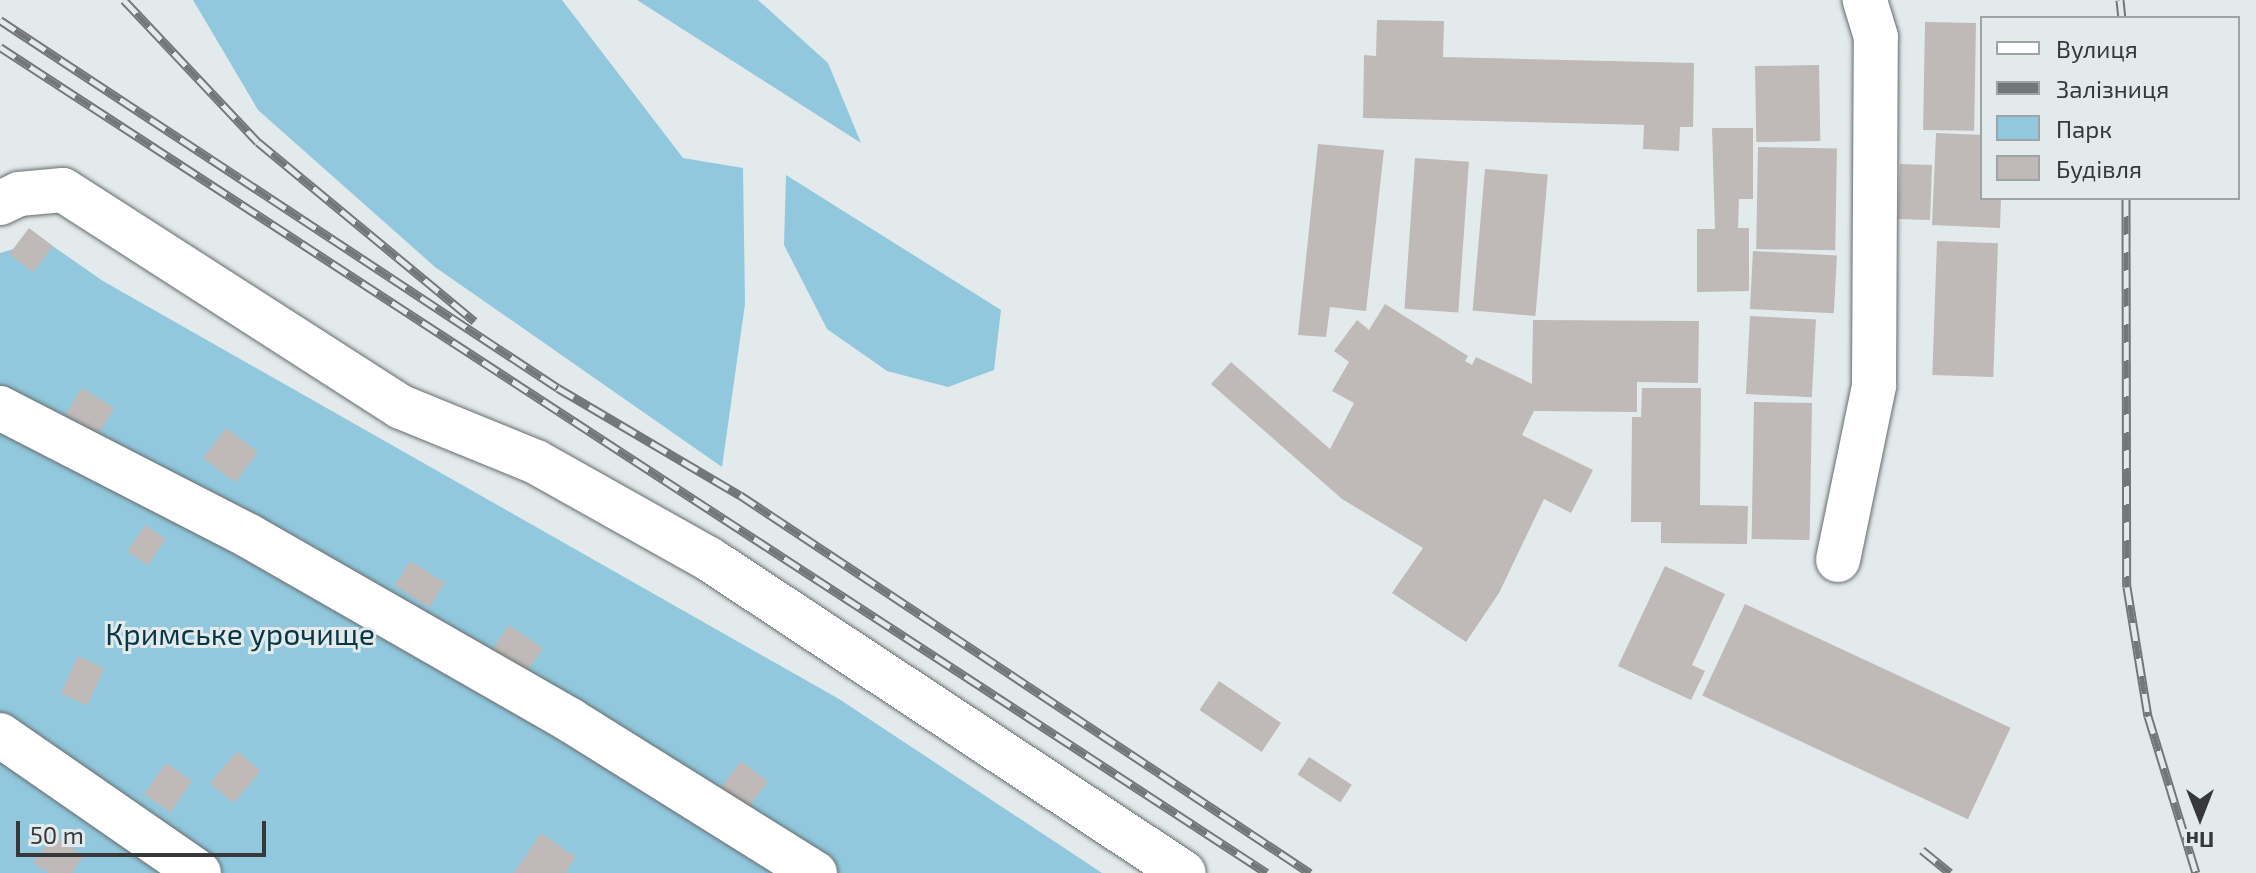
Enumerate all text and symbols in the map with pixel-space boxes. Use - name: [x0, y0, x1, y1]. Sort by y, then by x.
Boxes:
- legend: [1980, 16, 2240, 200]
- text: Вулиця: [2056, 34, 2138, 63]
- text: Залізниця: [2056, 74, 2169, 103]
- text: Парк: [2056, 114, 2112, 143]
- text: Будівля: [2056, 154, 2142, 183]
- park label: Кримське урочище: [105, 615, 375, 651]
- north arrow: [2160, 777, 2240, 857]
- scale bar: [20, 805, 270, 855]
- text: 50 m: [30, 820, 84, 849]
- text: Пн: [2186, 828, 2214, 854]

